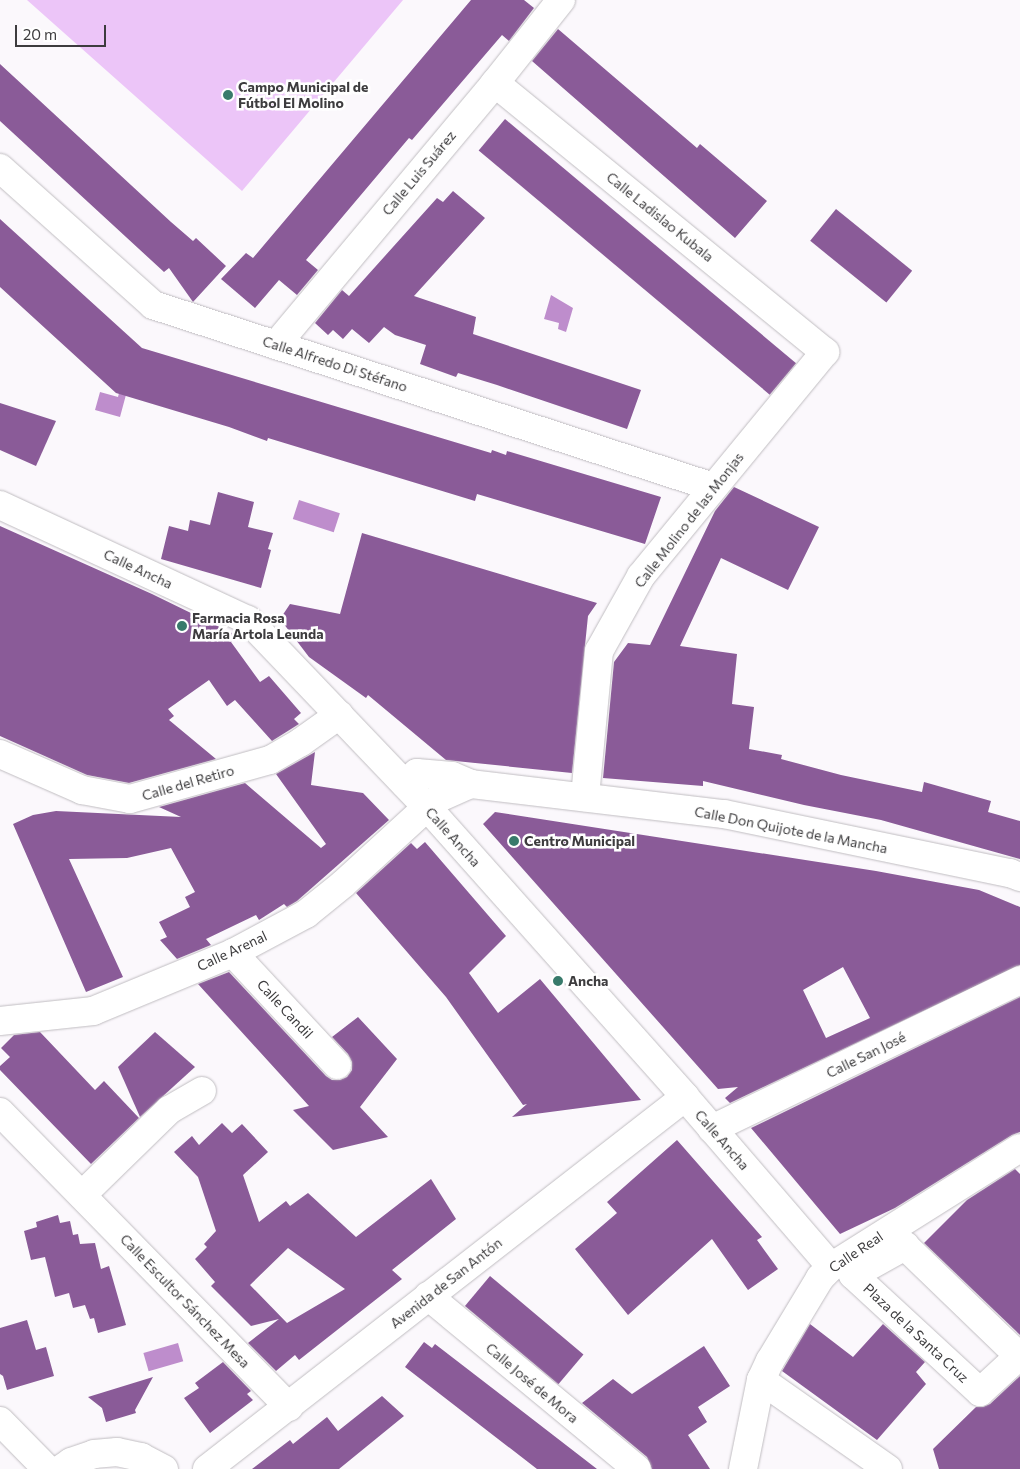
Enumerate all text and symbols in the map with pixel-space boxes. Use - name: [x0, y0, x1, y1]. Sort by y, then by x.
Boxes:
- scale bar: [18, 15, 109, 47]
- text: 20 m: [23, 25, 57, 43]
- place label: Campo Municipal de Fútbol El Molino: [238, 79, 368, 111]
- marker: Campo Municipal de Fútbol El Molino: [222, 89, 234, 101]
- street label: Calle Luis Suárez: [379, 127, 459, 219]
- street label: Calle Ladislao Kubala: [603, 169, 717, 265]
- street label: Calle Alfredo Di Stéfano: [260, 333, 410, 395]
- street label: Calle Molino de las Monjas: [631, 449, 747, 591]
- street label: Calle Ancha: [101, 546, 175, 592]
- place label: Farmacia Rosa María Artola Leunda: [192, 610, 324, 642]
- marker: Farmacia Rosa María Artola Leunda: [176, 620, 188, 632]
- street label: Calle del Retiro: [140, 762, 236, 804]
- street label: Calle Don Quijote de la Mancha: [693, 803, 889, 857]
- street label: Calle Ancha: [422, 804, 484, 870]
- place label: Centro Municipal: [524, 833, 635, 849]
- marker: Centro Municipal: [508, 835, 520, 847]
- street label: Calle Arenal: [194, 927, 270, 975]
- place label: Ancha: [568, 973, 608, 989]
- marker: Ancha: [552, 975, 564, 987]
- street label: Calle Candil: [254, 976, 316, 1042]
- street label: Calle San José: [823, 1029, 909, 1081]
- street label: Calle Ancha: [691, 1107, 753, 1173]
- street label: Calle Real: [826, 1228, 886, 1276]
- street label: Calle Escultor Sánchez Mesa: [117, 1231, 253, 1371]
- street label: Avenida de San Antón: [387, 1234, 505, 1332]
- street label: Plaza de la Santa Cruz: [860, 1280, 972, 1386]
- street label: Calle José de Mora: [482, 1339, 582, 1427]

